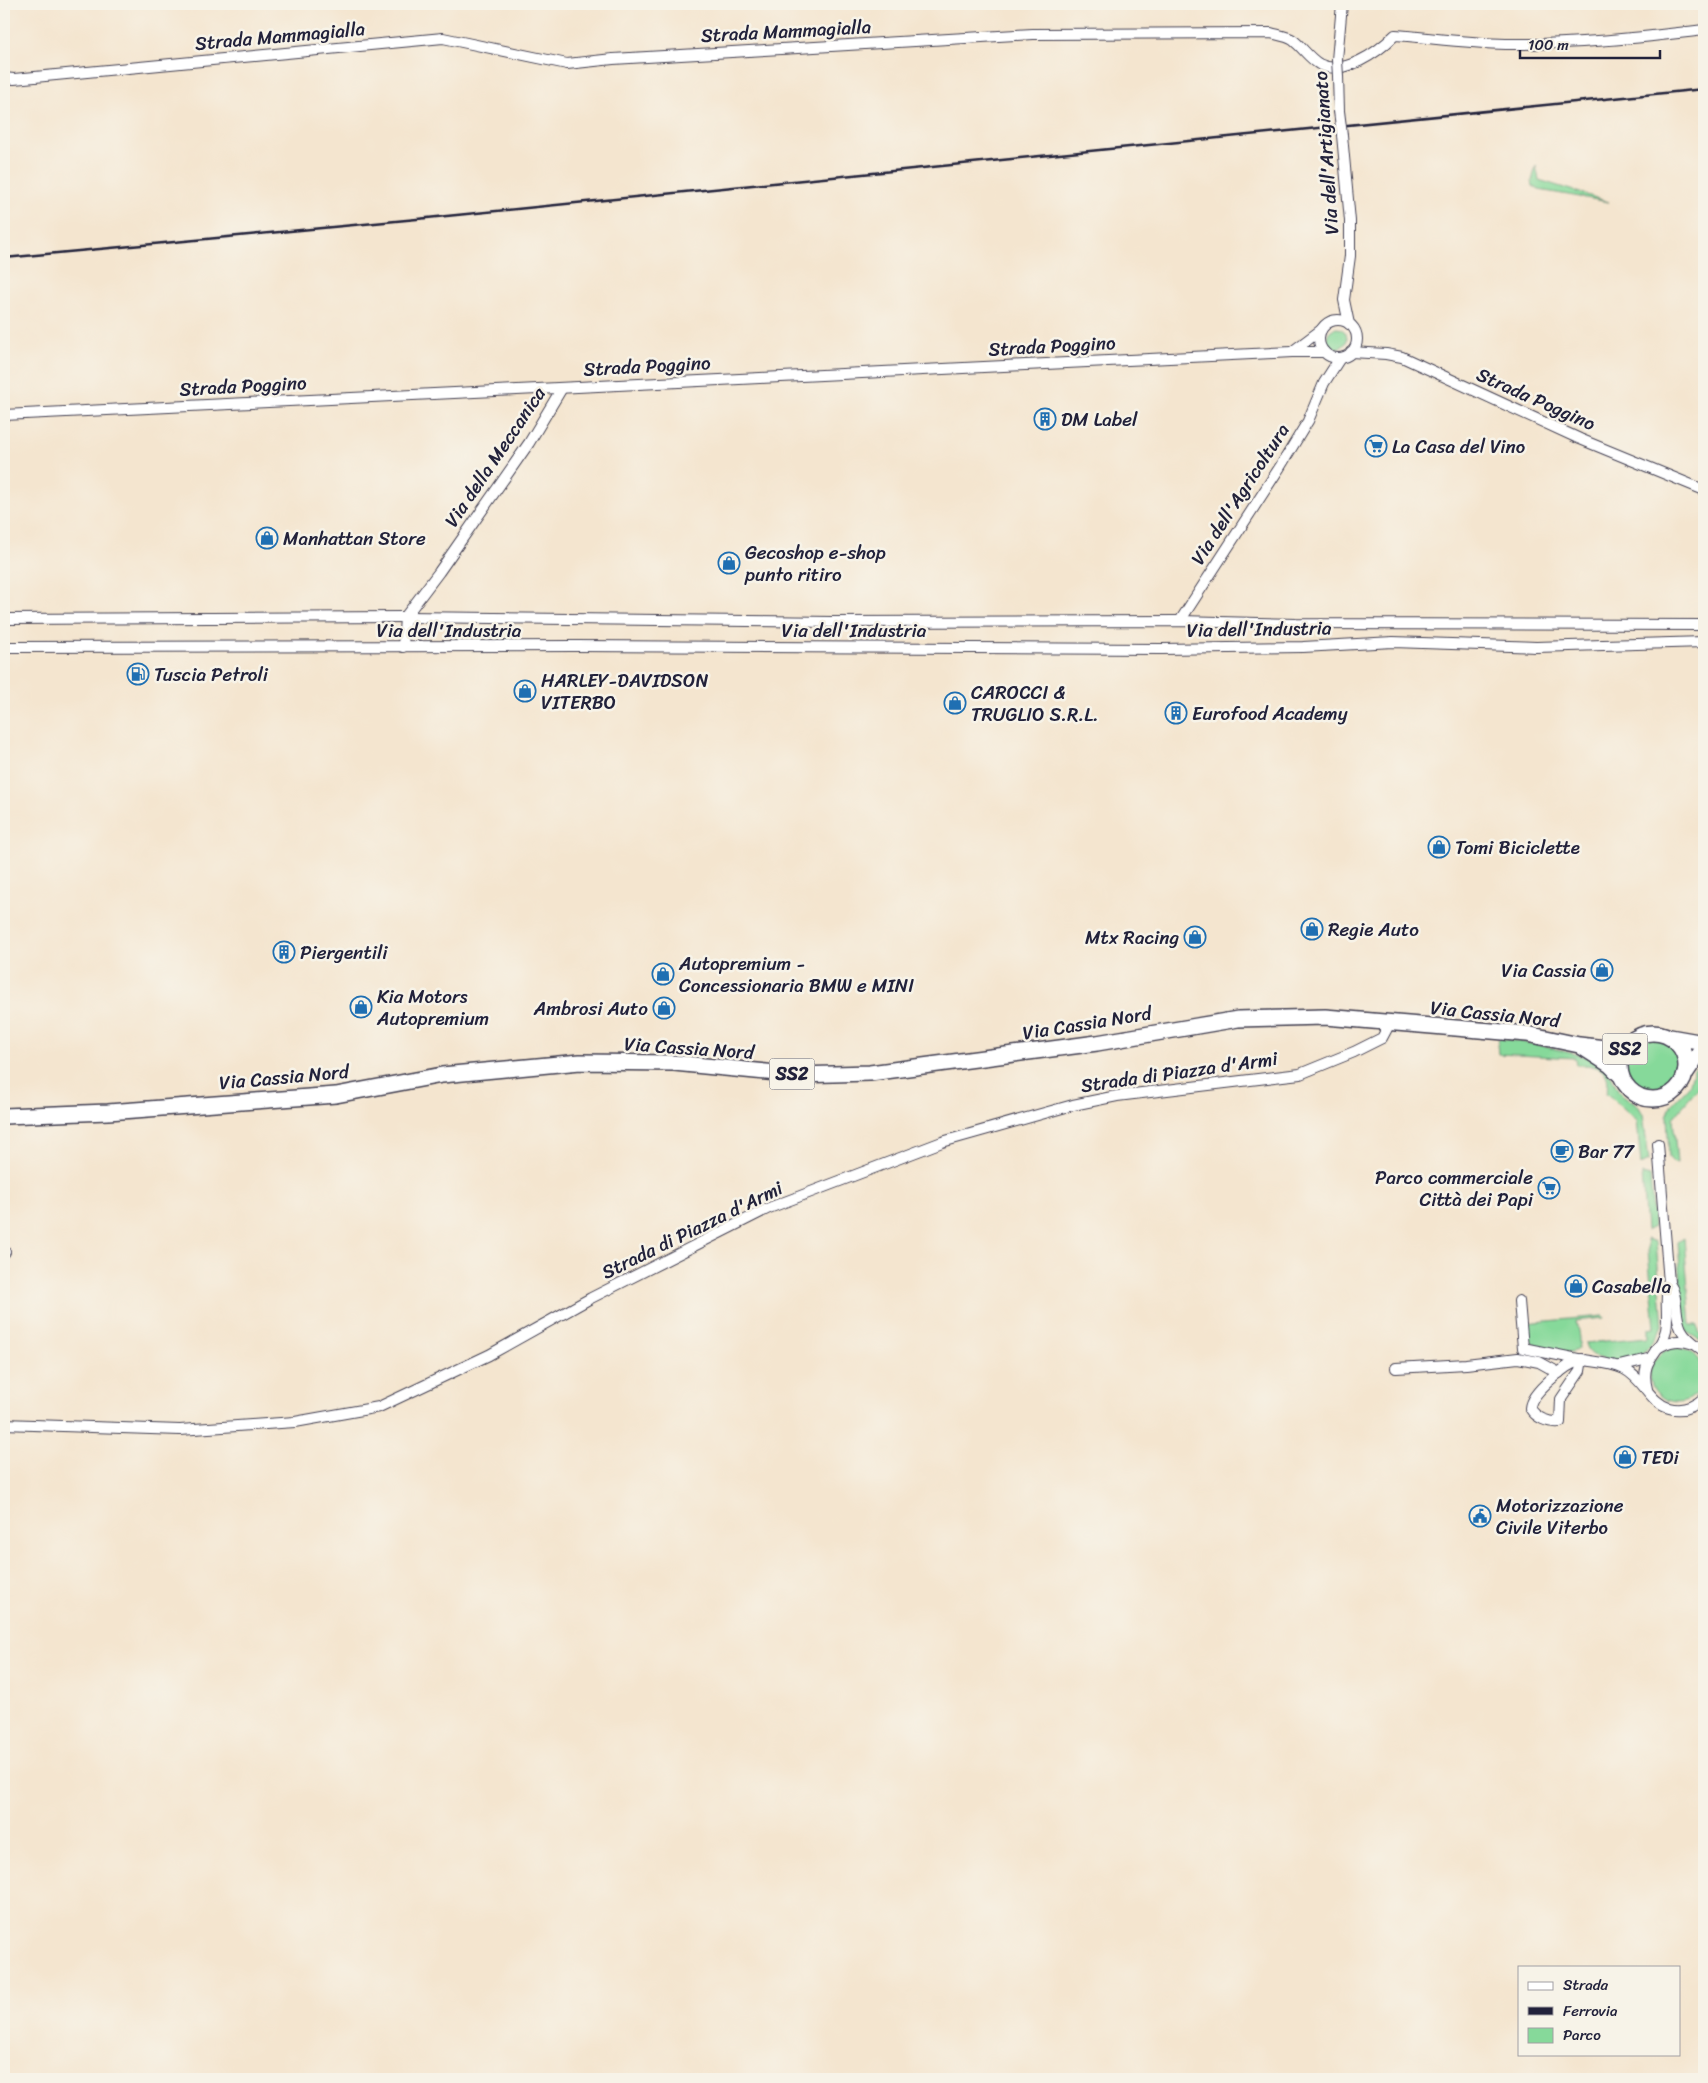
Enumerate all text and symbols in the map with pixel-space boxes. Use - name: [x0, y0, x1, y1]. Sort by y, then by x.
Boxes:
- street label: Strada Mammagialla: [700, 10, 872, 52]
- street label: Strada Mammagialla: [194, 12, 367, 60]
- scale bar: [1520, 28, 1660, 60]
- text: 100 m: [1528, 32, 1569, 58]
- street label: Via dell'Artigianato: [1304, 70, 1348, 236]
- street label: Strada Poggino: [988, 326, 1117, 366]
- street label: Strada Poggino: [583, 346, 712, 386]
- street label: Strada Poggino: [1471, 358, 1601, 440]
- street label: Strada Poggino: [179, 366, 308, 406]
- street label: Via della Meccanica: [436, 379, 555, 534]
- place label: DM Label: [1061, 403, 1138, 436]
- building icon: DM Label: [1033, 407, 1057, 431]
- street label: Via dell'Agricoltura: [1182, 416, 1299, 572]
- place label: La Casa del Vino: [1392, 430, 1525, 463]
- supermarket icon: La Casa del Vino: [1364, 434, 1388, 458]
- place label: Manhattan Store: [283, 522, 426, 555]
- shop icon: Manhattan Store: [255, 526, 279, 550]
- place label: Gecoshop e-shop punto ritiro: [744, 536, 886, 591]
- shop icon: Gecoshop e-shop punto ritiro: [717, 551, 741, 575]
- street label: Via dell'Industria: [1186, 611, 1332, 647]
- street label: Via dell'Industria: [377, 614, 522, 647]
- street label: Via dell'Industria: [782, 614, 927, 647]
- place label: Tuscia Petroli: [154, 658, 269, 691]
- fuel station icon: Tuscia Petroli: [126, 662, 150, 686]
- place label: HARLEY-DAVIDSON VITERBO: [541, 664, 709, 719]
- place label: CAROCCI & TRUGLIO S.R.L.: [971, 676, 1099, 731]
- shop icon: HARLEY-DAVIDSON VITERBO: [513, 679, 537, 703]
- shop icon: CAROCCI & TRUGLIO S.R.L.: [943, 691, 967, 715]
- place label: Eurofood Academy: [1192, 697, 1348, 730]
- building icon: Eurofood Academy: [1164, 701, 1188, 725]
- place label: Tomi Biciclette: [1455, 831, 1580, 864]
- shop icon: Tomi Biciclette: [1427, 835, 1451, 859]
- place label: Regie Auto: [1328, 913, 1419, 946]
- shop icon: Regie Auto: [1300, 917, 1324, 941]
- place label: Mtx Racing: [1085, 921, 1179, 954]
- shop icon: Mtx Racing: [1183, 925, 1207, 949]
- place label: Piergentili: [300, 936, 388, 969]
- building icon: Piergentili: [272, 940, 296, 964]
- place label: Autopremium - Concessionaria BMW e MINI: [678, 947, 914, 1002]
- place label: Via Cassia: [1501, 954, 1586, 987]
- shop icon: Via Cassia: [1590, 958, 1614, 982]
- shop icon: Autopremium - Concessionaria BMW e MINI: [651, 962, 675, 986]
- place label: Kia Motors Autopremium: [376, 980, 489, 1035]
- street label: Via Cassia Nord: [1429, 991, 1563, 1037]
- place label: Ambrosi Auto: [533, 992, 648, 1025]
- shop icon: Kia Motors Autopremium: [349, 995, 373, 1019]
- shop icon: Ambrosi Auto: [652, 996, 676, 1020]
- street label: Via Cassia Nord: [1020, 996, 1156, 1049]
- street label: Via Cassia Nord: [623, 1027, 757, 1069]
- road number: SS2: [1602, 1034, 1648, 1064]
- street label: Strada di Piazza d'Armi: [1079, 1042, 1280, 1102]
- street label: Via Cassia Nord: [218, 1055, 352, 1099]
- road number: SS2: [770, 1058, 814, 1090]
- place label: Bar 77: [1578, 1135, 1635, 1168]
- cafe icon: Bar 77: [1550, 1139, 1574, 1163]
- place label: Parco commerciale Città dei Papi: [1375, 1161, 1534, 1216]
- street label: Strada di Piazza d'Armi: [596, 1171, 789, 1288]
- supermarket icon: Parco commerciale Città dei Papi: [1537, 1176, 1561, 1200]
- place label: Casabella: [1592, 1270, 1672, 1303]
- shop icon: Casabella: [1564, 1274, 1588, 1298]
- place label: TEDi: [1641, 1441, 1679, 1474]
- shop icon: TEDi: [1613, 1445, 1637, 1469]
- place label: Motorizzazione Civile Viterbo: [1496, 1489, 1624, 1544]
- public building icon: Motorizzazione Civile Viterbo: [1468, 1504, 1492, 1528]
- legend: [1518, 1966, 1680, 2056]
- text: Strada: [1563, 1972, 1609, 1998]
- text: Ferrovia: [1563, 1998, 1618, 2024]
- text: Parco: [1563, 2022, 1601, 2048]

